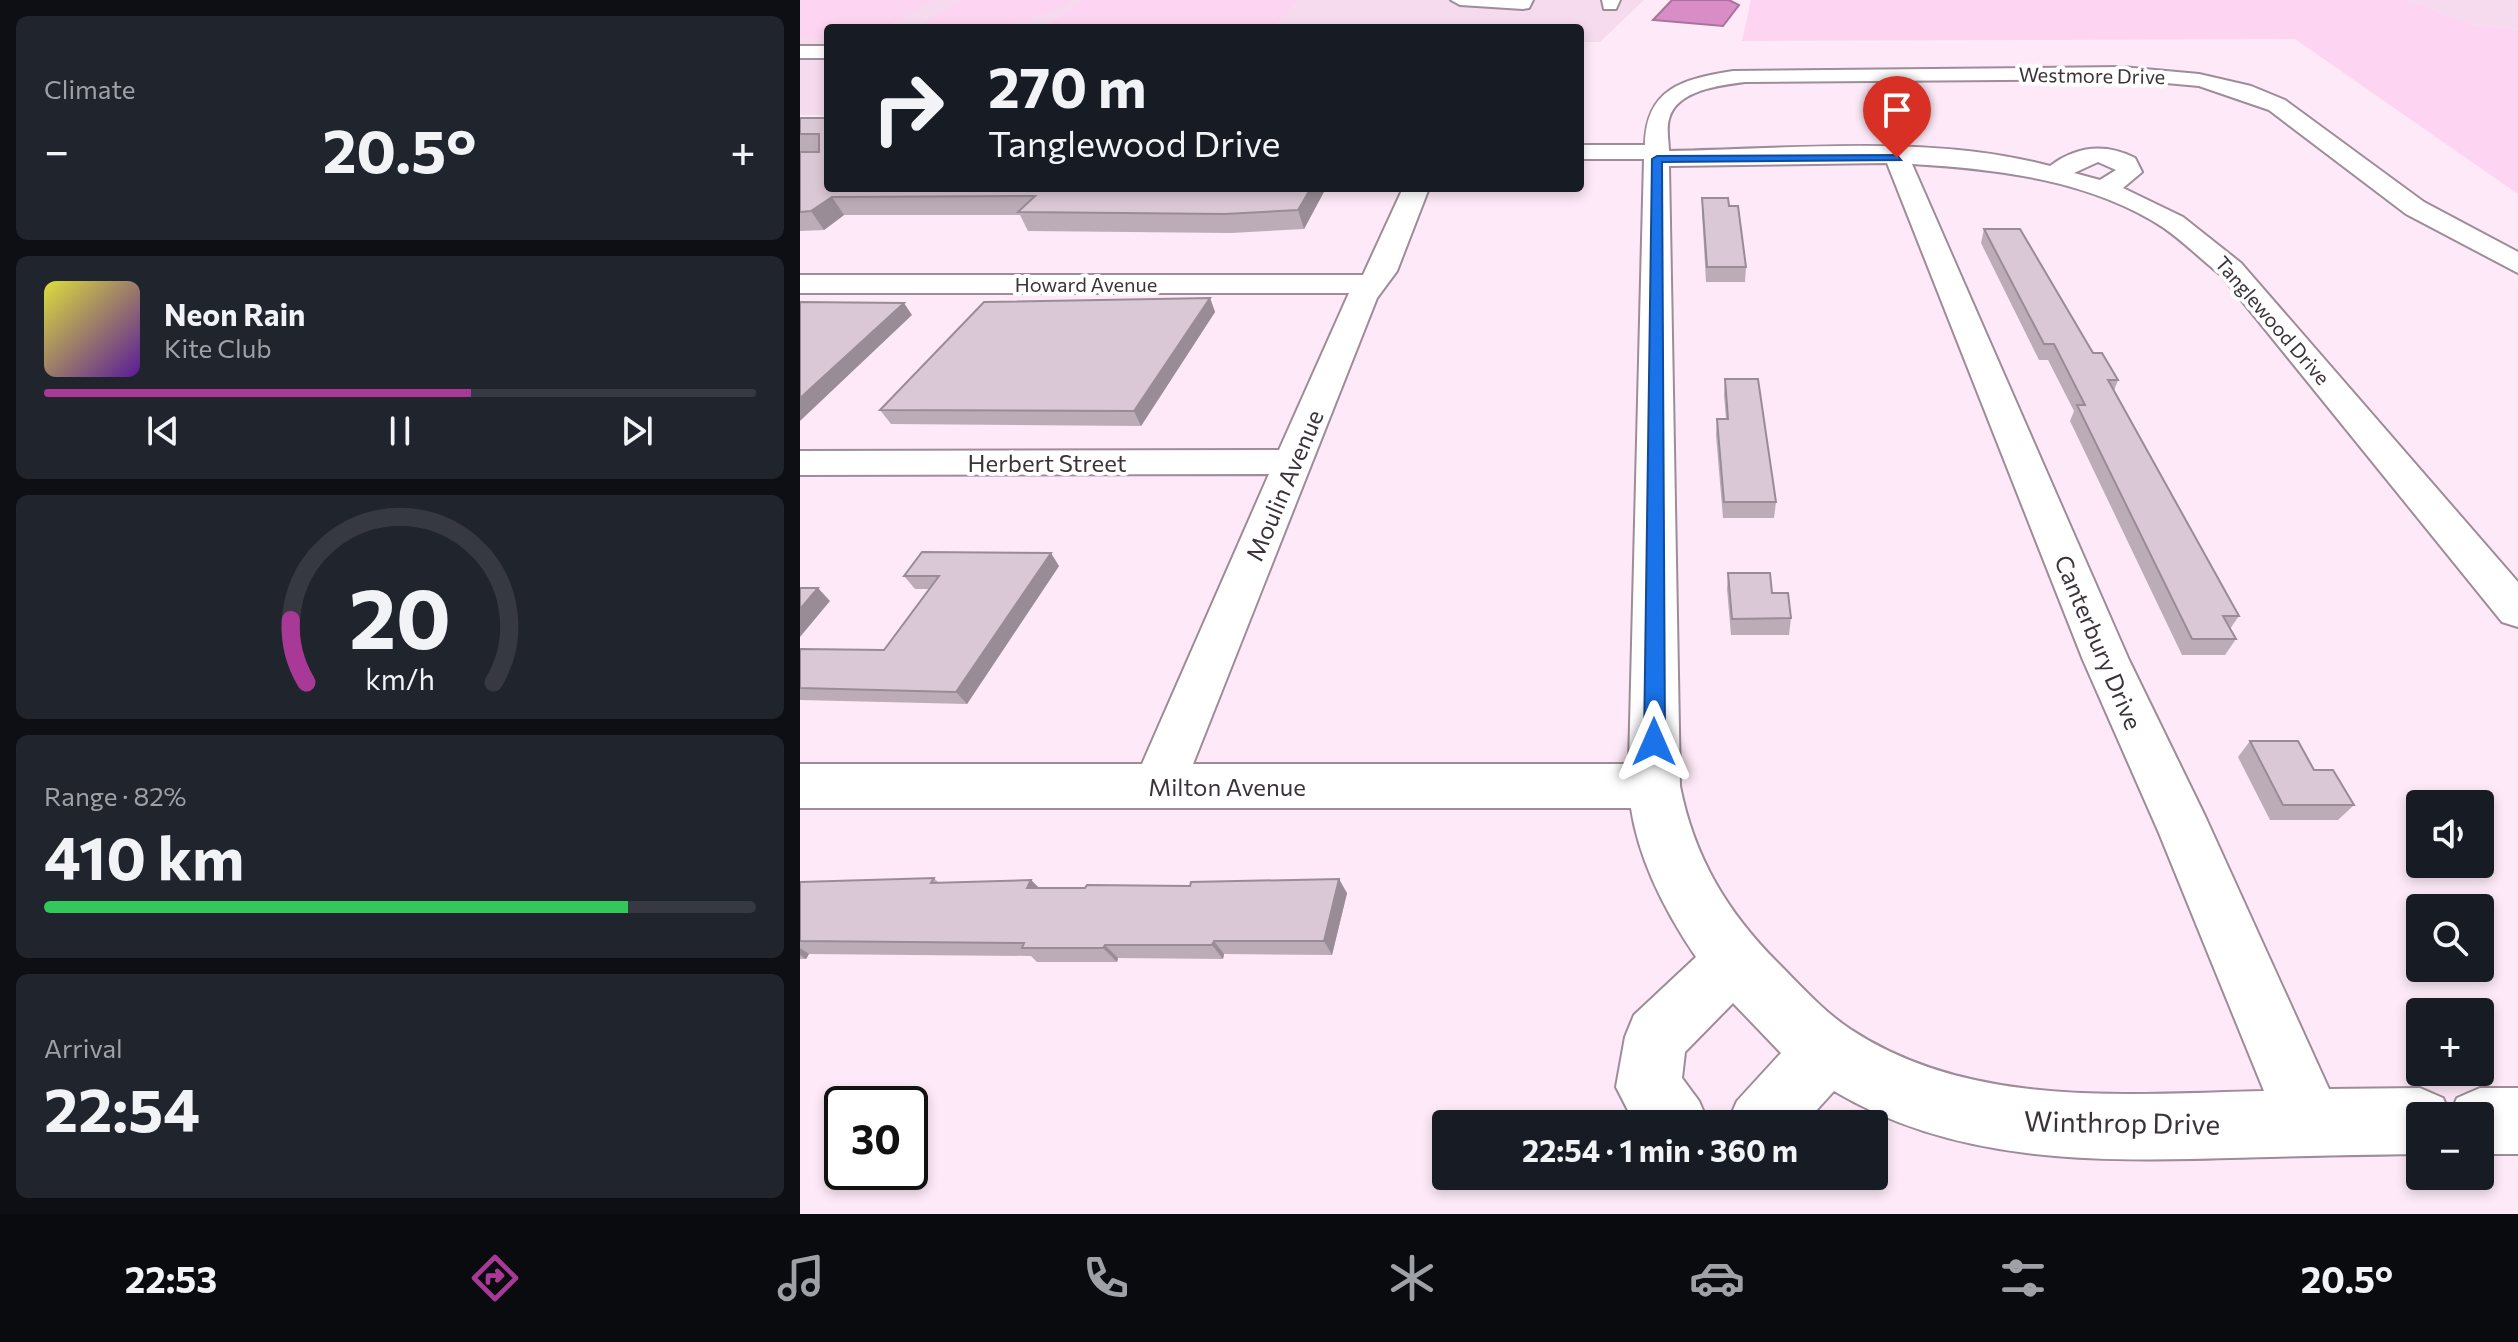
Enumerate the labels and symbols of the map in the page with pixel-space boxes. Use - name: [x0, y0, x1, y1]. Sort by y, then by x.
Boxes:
- street label: Westmore Drive: [2019, 62, 2165, 88]
- pin: [1863, 76, 1931, 158]
- street label: Tanglewood Drive: [2211, 251, 2335, 389]
- street label: Howard Avenue: [1015, 272, 1157, 296]
- street label: Moulin Avenue: [1239, 405, 1329, 565]
- street label: Herbert Street: [968, 448, 1127, 477]
- street label: Canterbury Drive: [2049, 550, 2149, 734]
- position arrow: [1612, 700, 1696, 784]
- street label: Milton Avenue: [1148, 772, 1306, 801]
- speed limit sign: 30: [824, 1086, 928, 1190]
- street label: Winthrop Drive: [2024, 1103, 2220, 1141]

